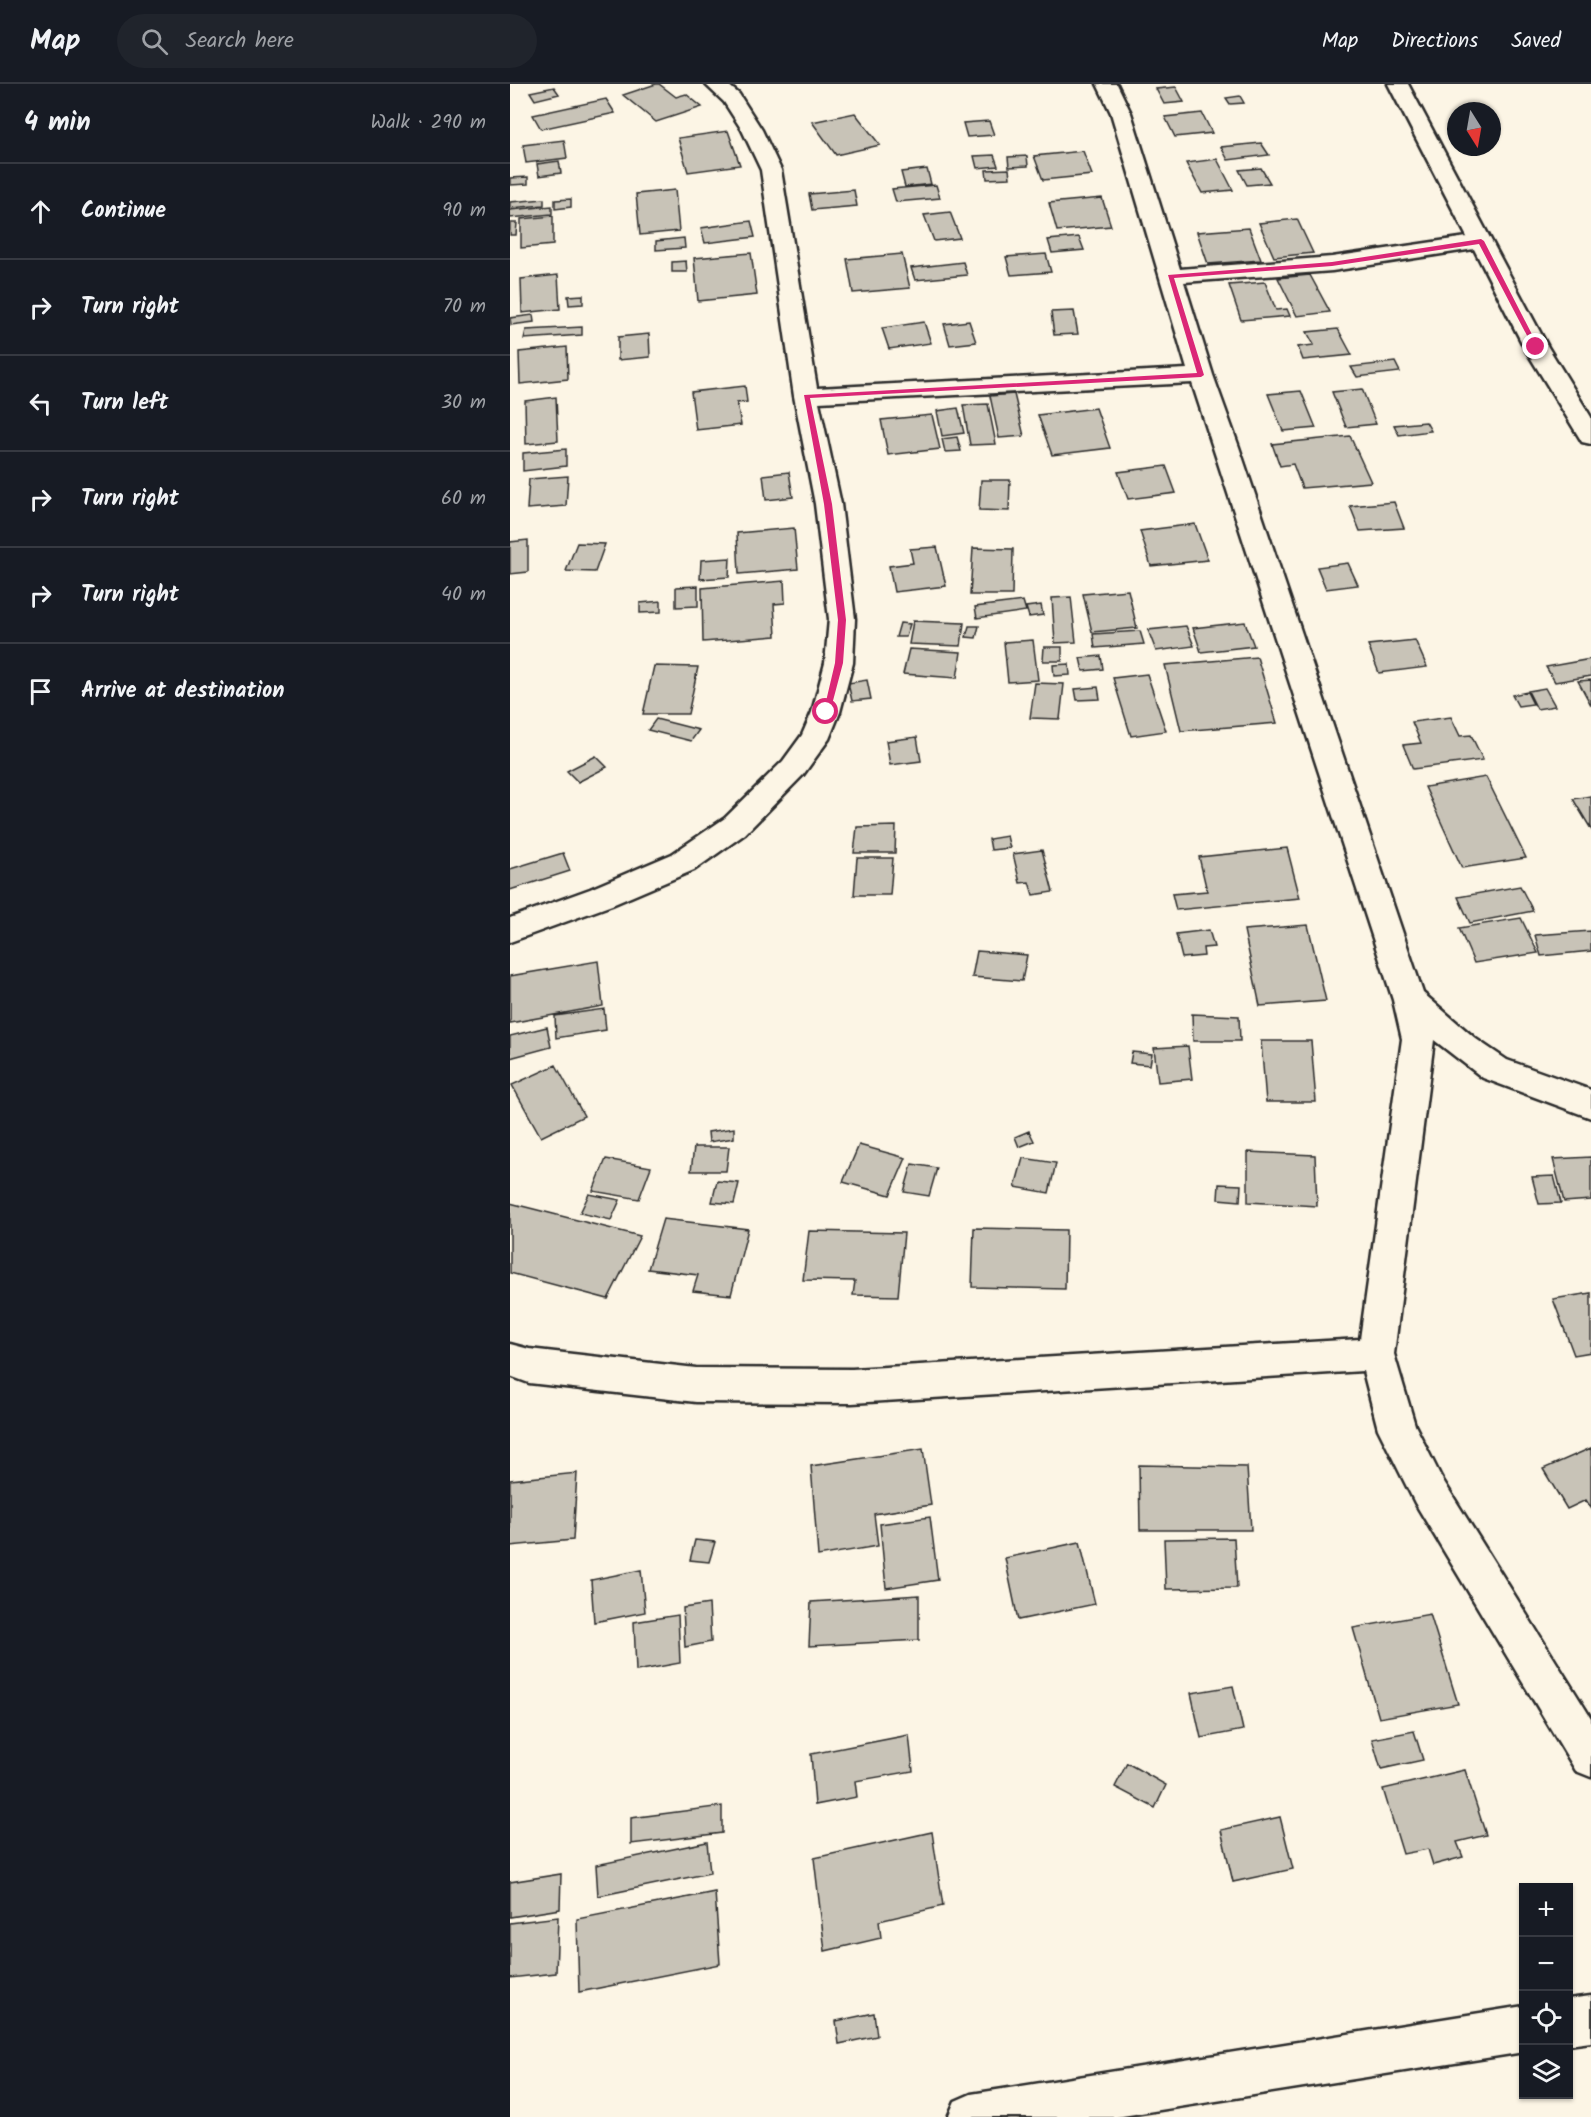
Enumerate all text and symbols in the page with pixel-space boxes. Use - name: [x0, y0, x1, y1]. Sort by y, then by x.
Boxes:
- search box: [117, 14, 537, 68]
- text: Map: [30, 19, 81, 64]
- text: Search here: [186, 24, 294, 59]
- icon: search: [138, 25, 171, 58]
- text: Map: [1322, 25, 1358, 58]
- text: Directions: [1391, 25, 1478, 58]
- text: Saved: [1511, 25, 1561, 58]
- text: 4 min: [24, 102, 91, 144]
- north arrow: [1447, 102, 1501, 156]
- text: Walk · 290 m: [371, 107, 486, 139]
- text: Continue: [81, 194, 166, 229]
- icon: ahead: [24, 195, 57, 228]
- text: 90 m: [442, 195, 486, 227]
- text: Turn right: [81, 290, 179, 325]
- icon: right: [24, 291, 57, 324]
- text: 70 m: [443, 291, 486, 323]
- route end: [1522, 333, 1548, 359]
- text: Turn left: [81, 386, 168, 421]
- icon: left: [24, 387, 57, 420]
- text: 30 m: [441, 387, 486, 419]
- text: Turn right: [81, 482, 179, 517]
- icon: right: [24, 483, 57, 516]
- text: 60 m: [441, 483, 486, 515]
- text: Turn right: [81, 578, 179, 613]
- icon: right: [24, 579, 57, 612]
- text: 40 m: [441, 579, 486, 611]
- text: Arrive at destination: [81, 674, 284, 709]
- icon: arrive: [24, 675, 57, 708]
- route start: [812, 698, 838, 724]
- map controls: [1519, 1883, 1573, 2099]
- button: +: [1519, 1883, 1573, 1937]
- button: −: [1519, 1937, 1573, 1991]
- button: locate: [1519, 1991, 1573, 2045]
- button: layers: [1519, 2045, 1573, 2099]

